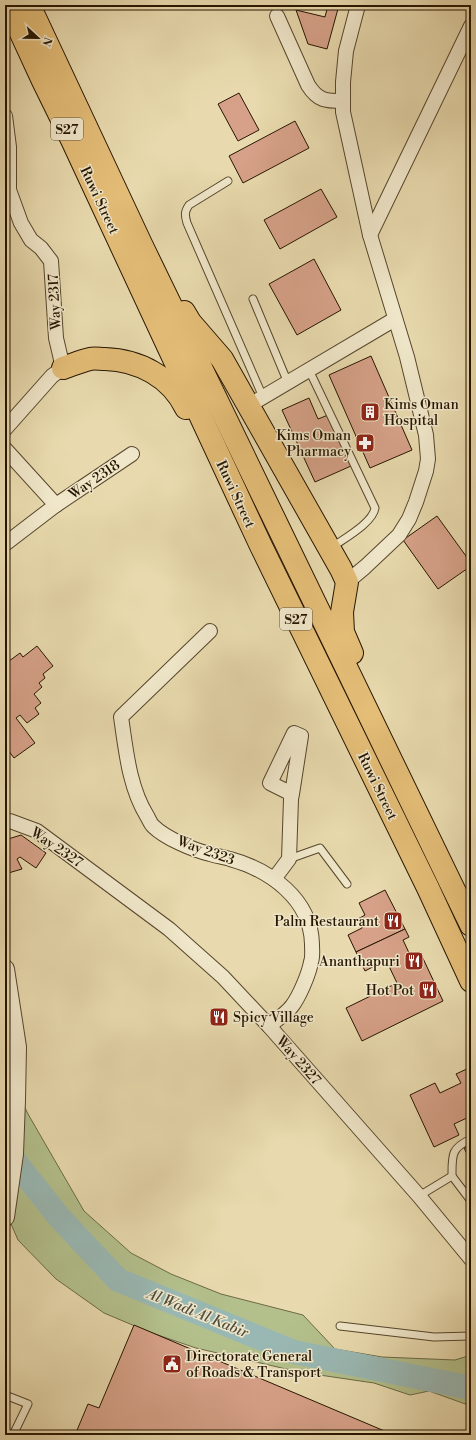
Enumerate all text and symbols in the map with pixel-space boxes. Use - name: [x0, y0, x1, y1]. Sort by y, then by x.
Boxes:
- north arrow: [18, 18, 58, 58]
- text: N: [38, 35, 54, 48]
- road number: S27: [51, 118, 83, 140]
- street label: Ruwi Street: [76, 164, 123, 237]
- street label: Way 2317: [45, 273, 66, 331]
- place label: Kims Oman Hospital: [384, 396, 459, 430]
- building icon: Kims Oman Hospital: [359, 401, 381, 423]
- place label: Kims Oman Pharmacy: [276, 427, 352, 461]
- pharmacy icon: Kims Oman Pharmacy: [354, 432, 376, 454]
- street label: Way 2318: [65, 456, 124, 504]
- street label: Ruwi Street: [212, 458, 259, 531]
- road number: S27: [280, 608, 312, 630]
- street label: Ruwi Street: [353, 750, 401, 823]
- street label: Way 2327: [26, 823, 86, 872]
- street label: Way 2323: [174, 832, 237, 870]
- restaurant icon: Palm Restaurant: [382, 910, 404, 932]
- place label: Palm Restaurant: [274, 913, 379, 931]
- restaurant icon: Ananthapuri: [403, 950, 425, 972]
- place label: Ananthapuri: [318, 953, 400, 971]
- restaurant icon: Hot Pot: [417, 979, 439, 1001]
- place label: Hot Pot: [366, 982, 414, 1000]
- restaurant icon: Spicy Village: [208, 1006, 230, 1028]
- place label: Spicy Village: [233, 1009, 314, 1027]
- street label: Way 2327: [271, 1032, 324, 1089]
- water label: Al Wadi Al Kabir: [143, 1284, 252, 1343]
- place label: Directorate General of Roads & Transport: [186, 1348, 321, 1382]
- public building icon: Directorate General of Roads & Transport: [161, 1353, 183, 1375]

